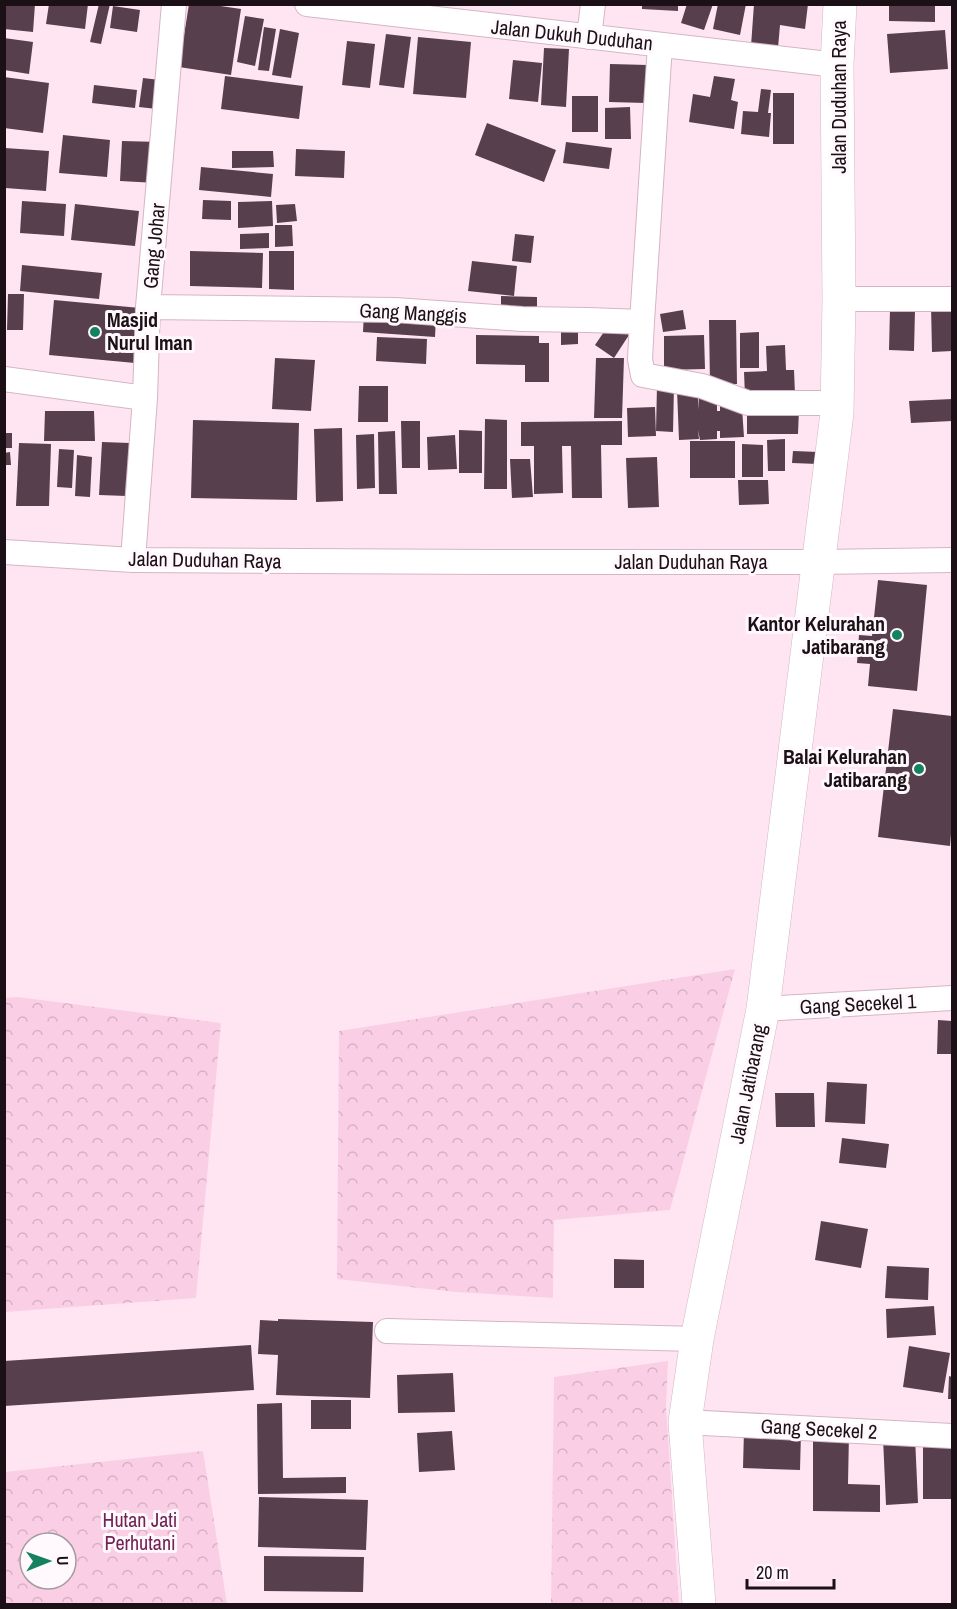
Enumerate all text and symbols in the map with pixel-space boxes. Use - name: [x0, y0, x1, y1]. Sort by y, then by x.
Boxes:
- street label: Jalan Dukuh Duduhan: [490, 13, 654, 56]
- street label: Jalan Duduhan Raya: [825, 20, 852, 174]
- street label: Gang Johar: [136, 202, 171, 290]
- street label: Gang Manggis: [359, 296, 467, 329]
- place label: Masjid Nurul Iman: [107, 306, 193, 356]
- marker: Masjid Nurul Iman: [88, 325, 102, 339]
- street label: Jalan Duduhan Raya: [128, 545, 282, 574]
- street label: Jalan Duduhan Raya: [614, 548, 768, 575]
- place label: Kantor Kelurahan Jatibarang: [747, 610, 885, 660]
- marker: Kantor Kelurahan Jatibarang: [890, 628, 904, 642]
- place label: Balai Kelurahan Jatibarang: [783, 743, 907, 793]
- marker: Balai Kelurahan Jatibarang: [912, 762, 926, 776]
- street label: Gang Secekel 1: [799, 987, 917, 1020]
- street label: Jalan Jatibarang: [723, 1022, 772, 1146]
- street label: Gang Secekel 2: [760, 1412, 878, 1445]
- park label: Hutan Jati Perhutani: [103, 1506, 177, 1556]
- north arrow: [18, 1531, 78, 1591]
- scale bar: [747, 1552, 834, 1590]
- text: U: [52, 1556, 74, 1566]
- text: 20 m: [756, 1560, 789, 1585]

